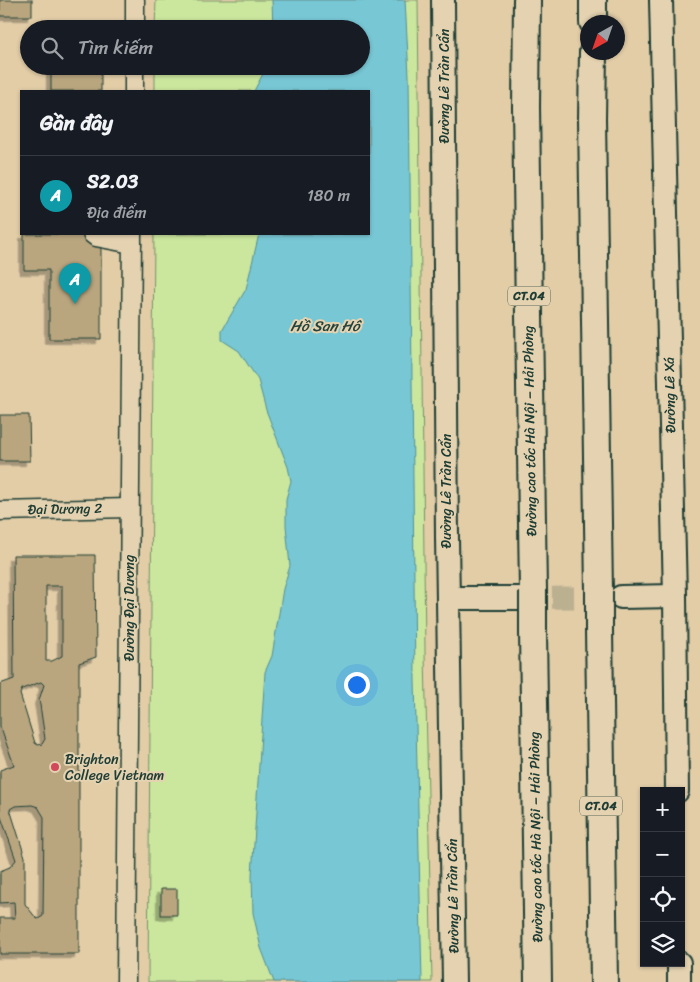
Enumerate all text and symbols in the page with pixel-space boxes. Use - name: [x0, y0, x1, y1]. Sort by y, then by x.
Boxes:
- north arrow: [580, 15, 625, 60]
- search box: [20, 20, 370, 75]
- street label: Đường Lê Trần Cẩn: [432, 28, 457, 143]
- text: Tìm kiếm: [78, 31, 153, 64]
- icon: search: [38, 34, 66, 62]
- text: Gần đây: [40, 104, 113, 142]
- text: S2.03: [87, 165, 138, 198]
- text: A: [51, 181, 61, 210]
- text: 180 m: [307, 181, 350, 210]
- text: Địa điểm: [87, 198, 147, 227]
- pin: A: [59, 263, 91, 304]
- road number: CT.04: [508, 286, 550, 306]
- water label: Hồ San Hô: [290, 313, 362, 339]
- street label: Đường cao tốc Hà Nội – Hải Phòng: [516, 325, 544, 537]
- street label: Đường Lê Xá: [657, 357, 683, 433]
- street label: Đường Lê Trần Cẩn: [434, 433, 459, 548]
- street label: Đại Dương 2: [27, 496, 103, 522]
- street label: Đường Đại Dương: [117, 555, 142, 661]
- your location: [344, 672, 370, 698]
- street label: Đường cao tốc Hà Nội – Hải Phòng: [522, 731, 550, 943]
- place label: Brighton College Vietnam: [65, 747, 165, 788]
- marker: Brighton College Vietnam: [49, 761, 61, 773]
- map controls: [640, 787, 685, 967]
- button: +: [640, 787, 685, 832]
- road number: CT.04: [580, 796, 622, 816]
- button: −: [640, 832, 685, 877]
- street label: Đường Lê Trần Cẩn: [439, 838, 466, 954]
- button: locate: [640, 877, 685, 922]
- button: layers: [640, 922, 685, 967]

